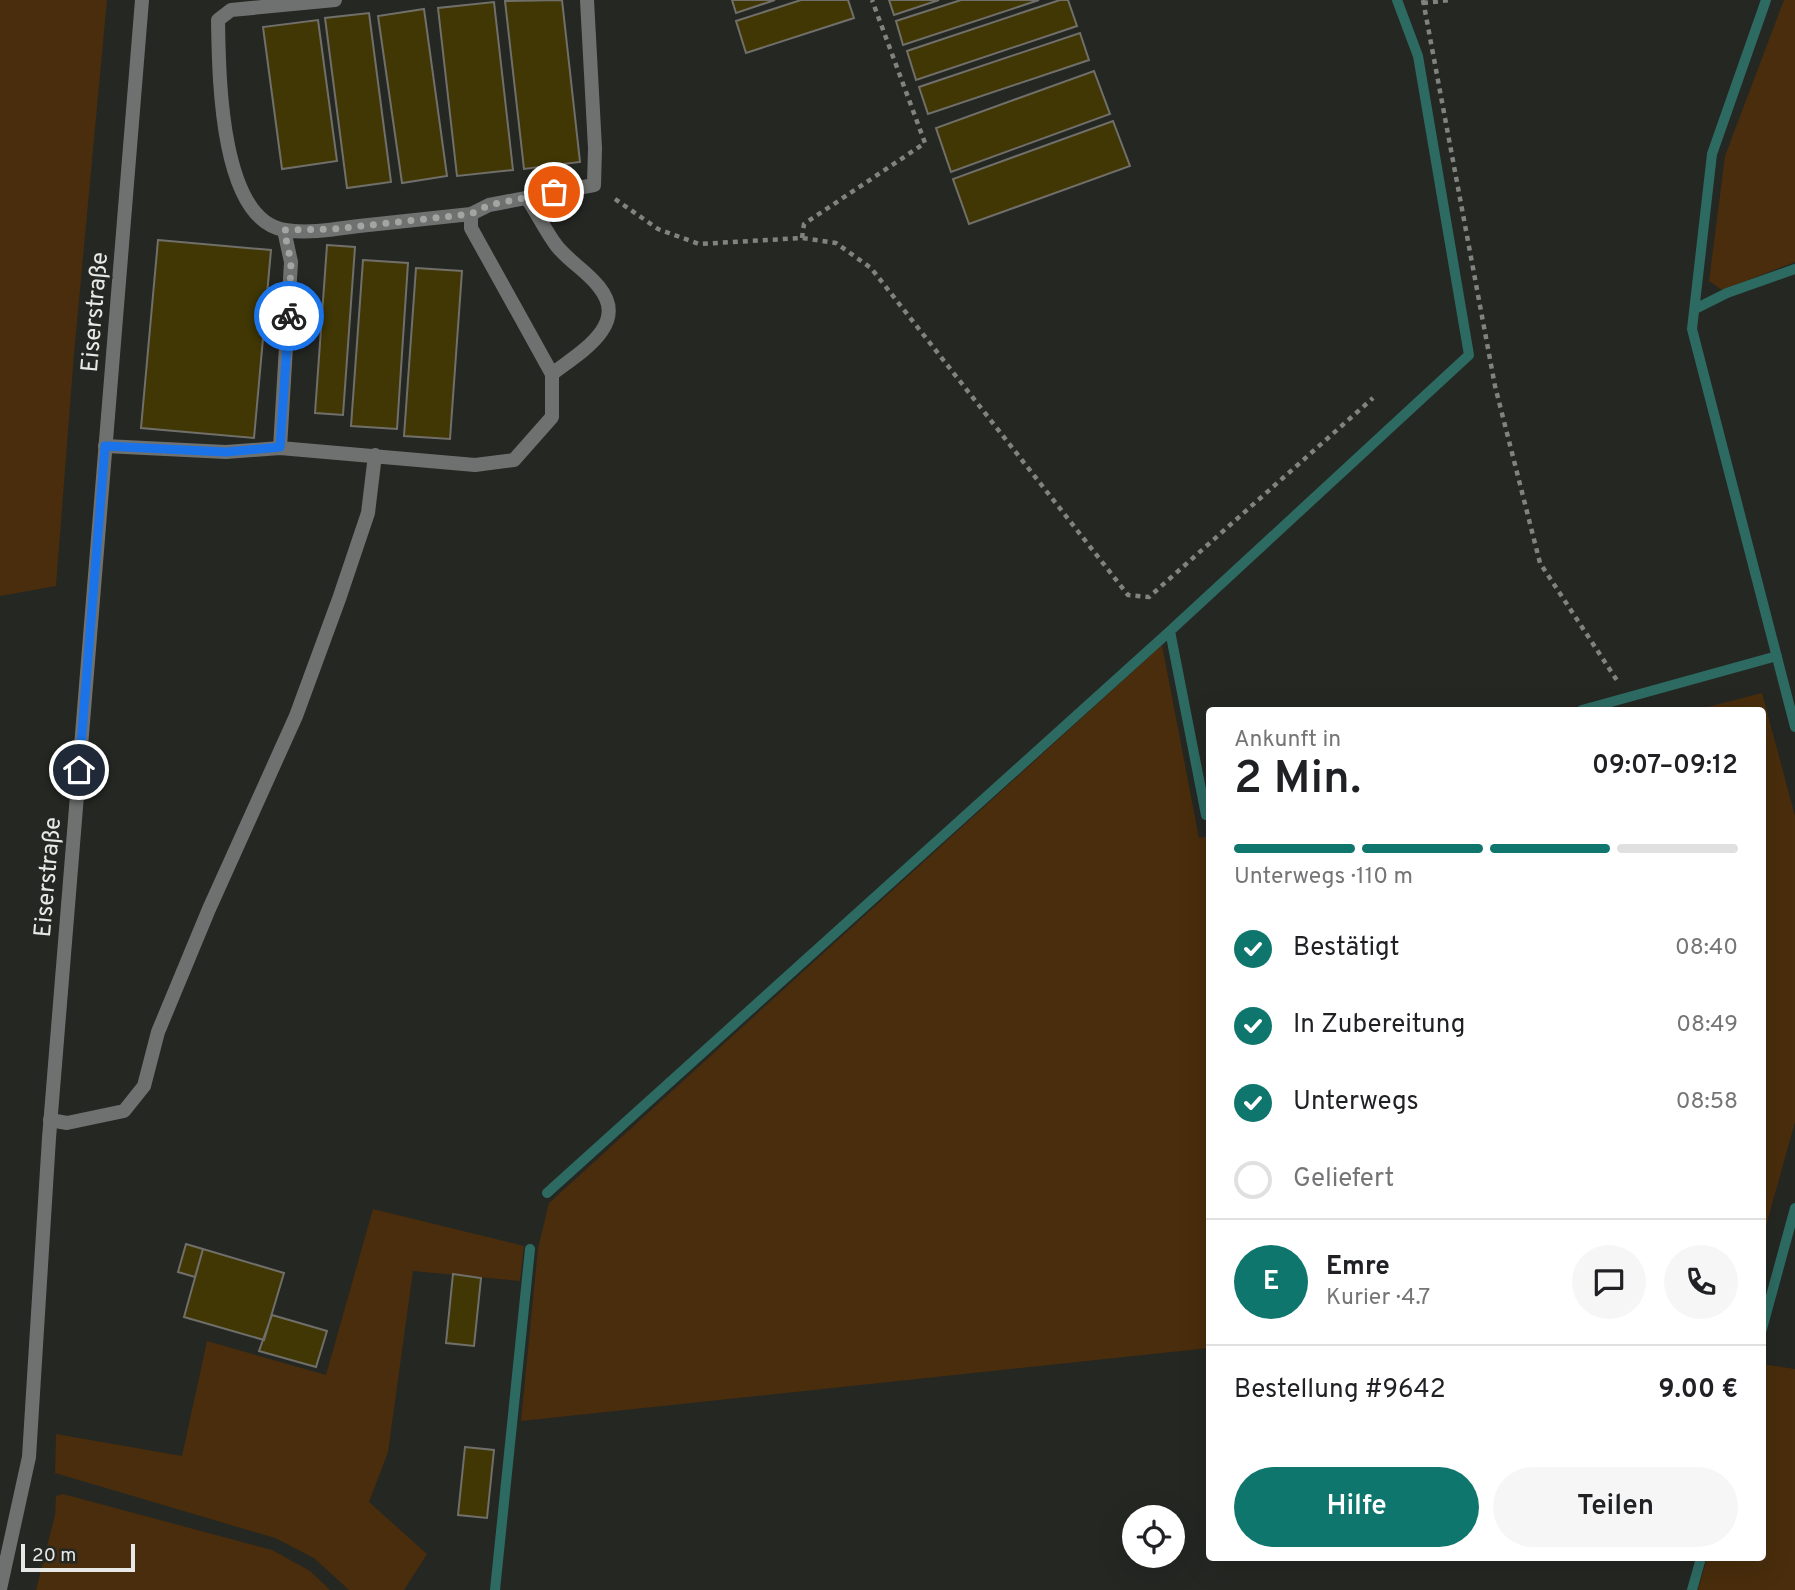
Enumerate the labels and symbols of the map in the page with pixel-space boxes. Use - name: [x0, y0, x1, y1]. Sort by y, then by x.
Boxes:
- pin: [524, 162, 584, 222]
- street label: Eiserstraße: [76, 251, 116, 374]
- courier: [254, 281, 324, 351]
- pin: [49, 740, 109, 800]
- street label: Eiserstraße: [29, 816, 69, 939]
- scale bar: [21, 1541, 135, 1573]

